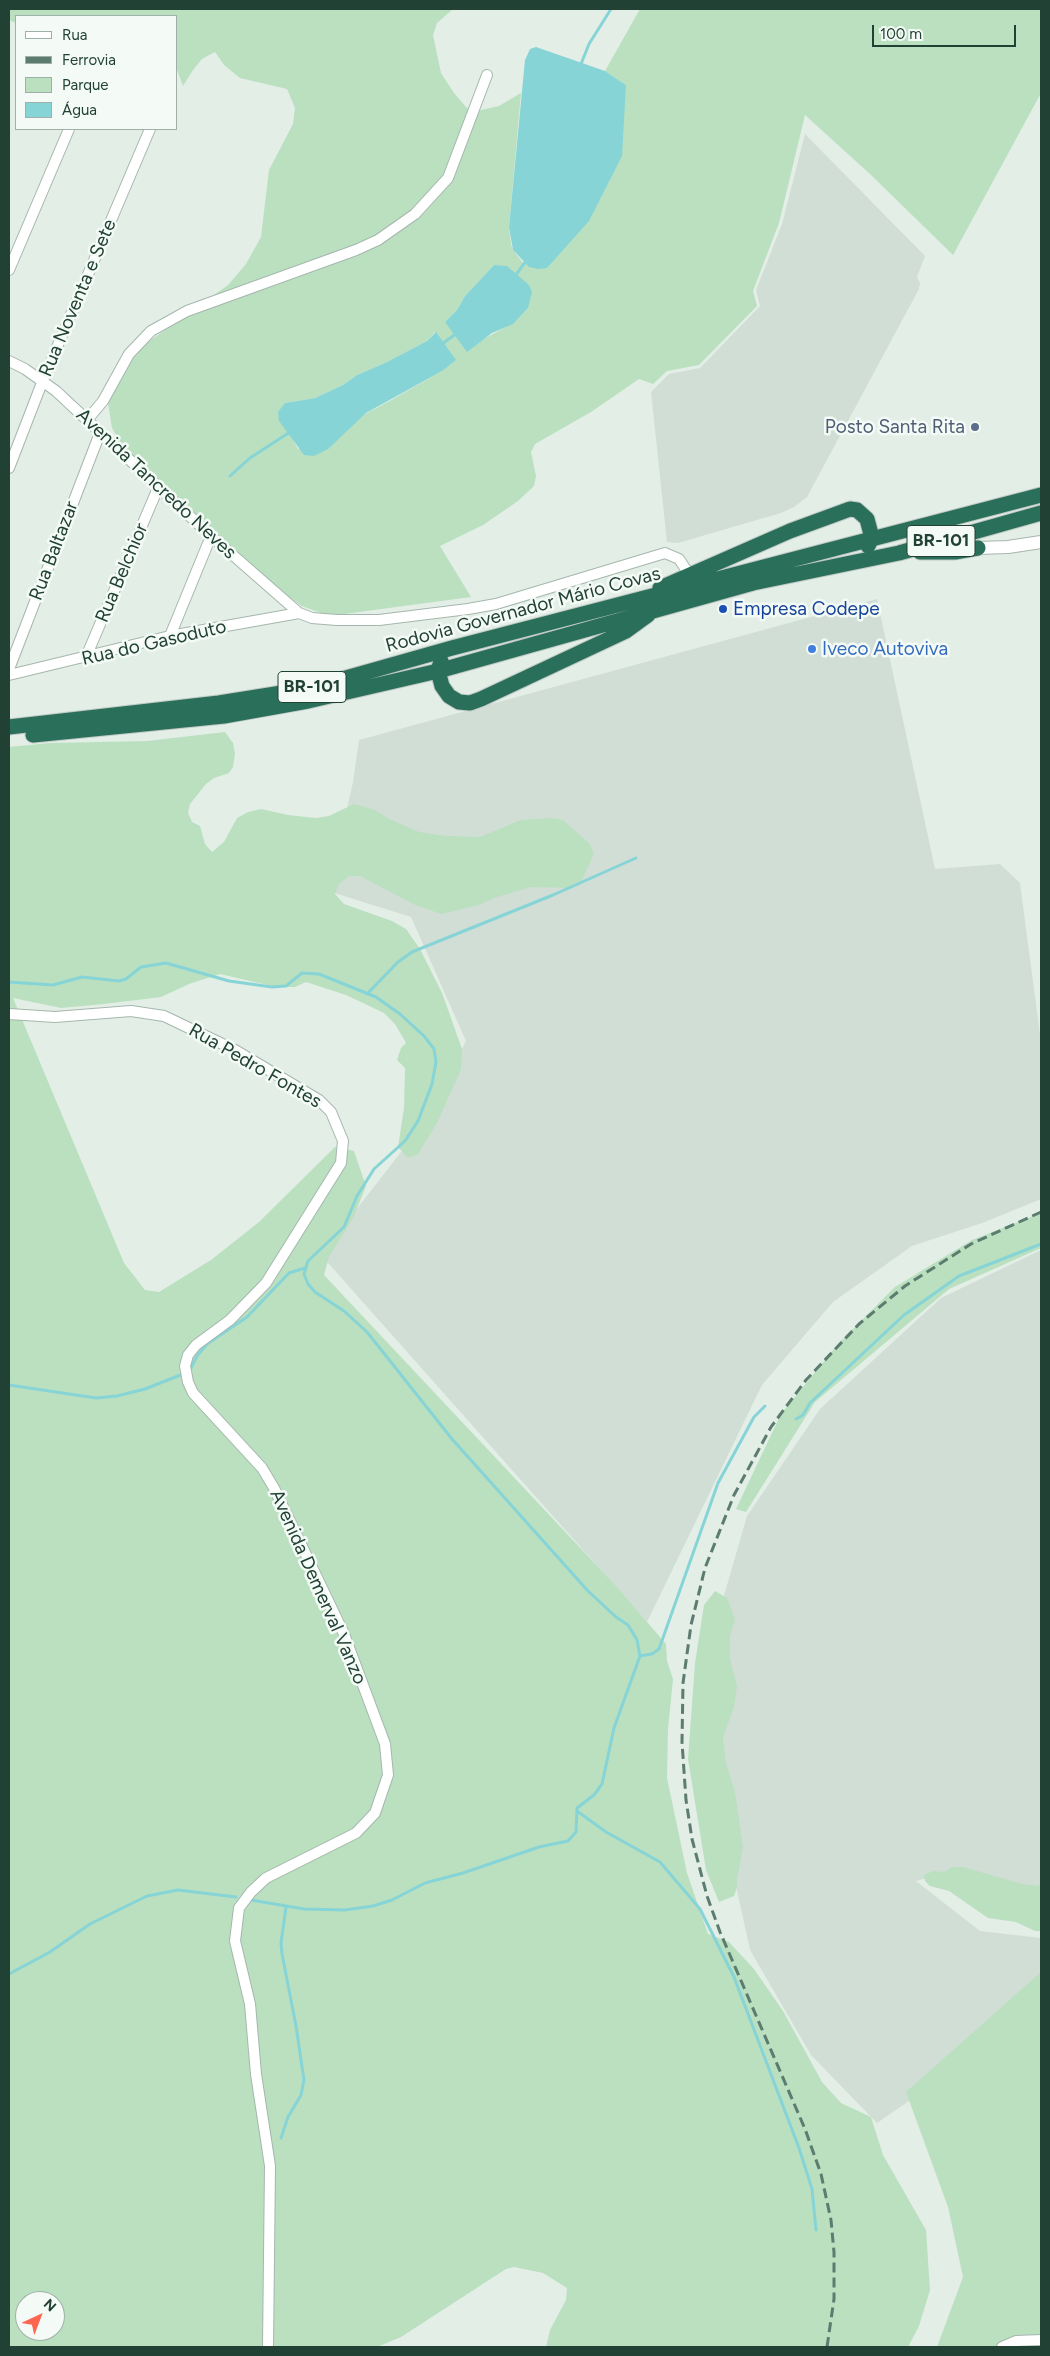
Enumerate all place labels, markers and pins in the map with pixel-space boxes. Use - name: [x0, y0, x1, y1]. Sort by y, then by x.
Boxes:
- place label: Posto Santa Rita: [825, 416, 965, 438]
- marker: Posto Santa Rita: [969, 421, 981, 433]
- place label: Empresa Codepe: [733, 598, 880, 620]
- marker: Empresa Codepe: [717, 603, 729, 615]
- place label: Iveco Autoviva: [822, 638, 948, 660]
- marker: Iveco Autoviva: [806, 643, 818, 655]

